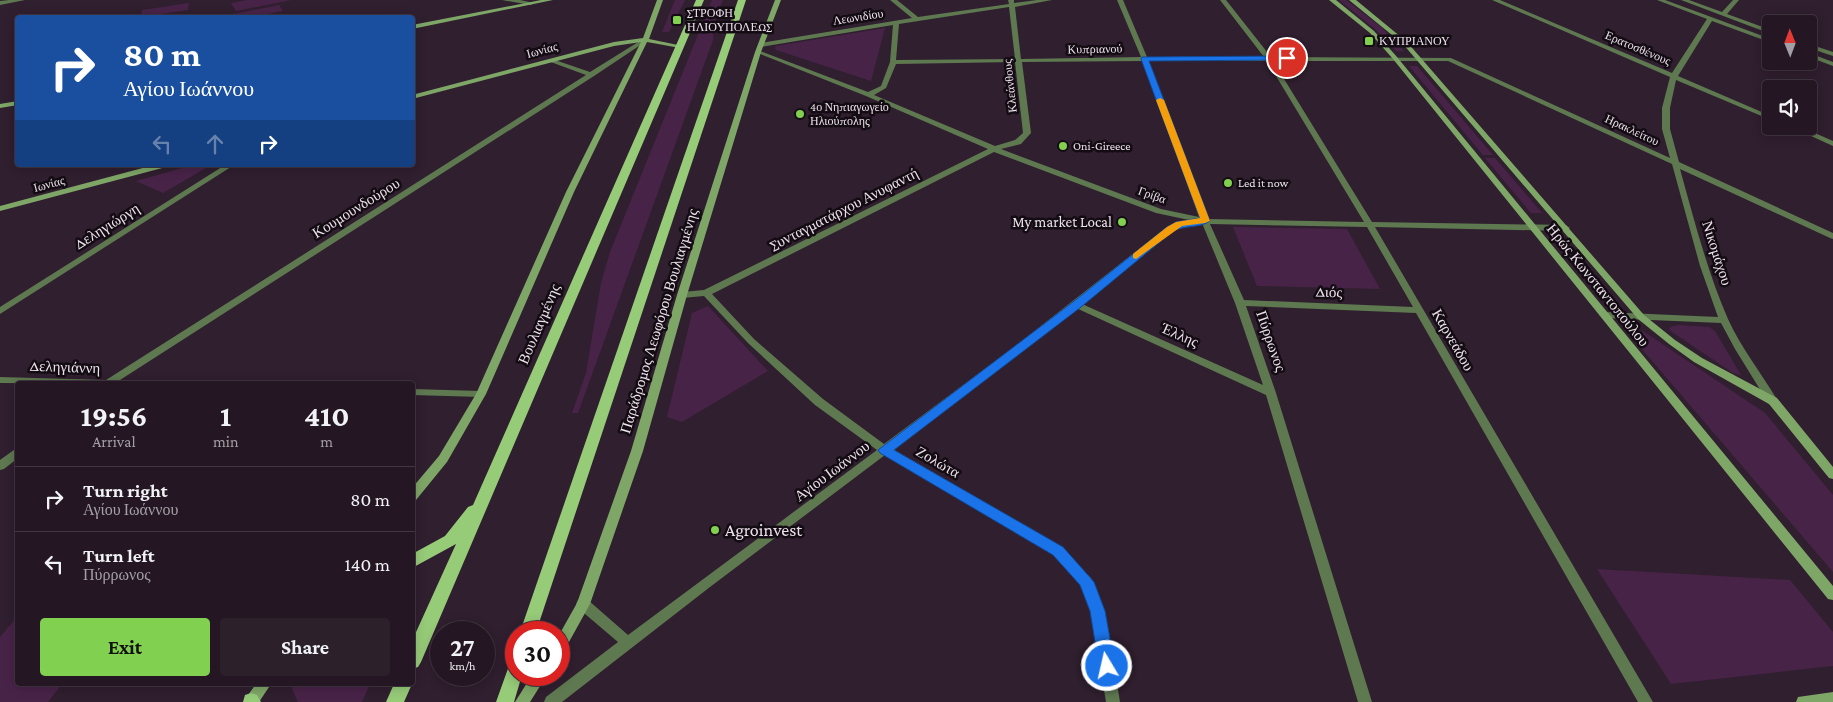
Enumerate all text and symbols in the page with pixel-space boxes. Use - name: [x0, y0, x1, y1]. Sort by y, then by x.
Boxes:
- place label: ΣΤΡΟΦΗ ΗΛΙΟΥΠΟΛΕΩΣ: [687, 6, 772, 34]
- street label: Λεωνιδίου: [832, 6, 884, 28]
- marker: ΣΤΡΟΦΗ ΗΛΙΟΥΠΟΛΕΩΣ: [671, 14, 683, 26]
- north arrow: [1762, 15, 1818, 70]
- map controls: [1762, 15, 1817, 135]
- street label: Ερατοσθένους: [1603, 28, 1673, 68]
- place label: ΚΥΠΡΙΑΝΟΥ: [1379, 34, 1450, 48]
- icon: right: [40, 35, 105, 100]
- text: 80 m: [123, 35, 201, 74]
- marker: ΚΥΠΡΙΑΝΟΥ: [1363, 35, 1375, 47]
- pin: [1266, 37, 1308, 79]
- street label: Ιωνίας: [525, 39, 559, 61]
- street label: Κυπριανού: [1067, 42, 1123, 56]
- icon: arrive: [1273, 44, 1301, 72]
- street label: Κλεάνθους: [1000, 58, 1020, 113]
- text: Αγίου Ιωάννου: [123, 76, 254, 101]
- button: sound: [1762, 80, 1817, 135]
- place label: 4ο Νηπιαγωγείο Ηλιούπολης: [810, 100, 889, 128]
- marker: 4ο Νηπιαγωγείο Ηλιούπολης: [794, 108, 806, 120]
- street label: Ηρακλείτου: [1603, 111, 1661, 149]
- icon: left: [148, 130, 176, 158]
- icon: ahead: [201, 130, 229, 158]
- icon: right: [254, 130, 282, 158]
- place label: Oni-Gireece: [1073, 139, 1131, 153]
- marker: Oni-Gireece: [1057, 140, 1069, 152]
- street label: Συνταγματάρχου Ανυφαντή: [767, 164, 921, 254]
- street label: Ιωνίας: [32, 173, 66, 195]
- street label: Κουμουνδούρου: [309, 175, 403, 242]
- place label: Led it now: [1238, 176, 1289, 190]
- marker: Led it now: [1222, 177, 1234, 189]
- street label: Γρίβα: [1136, 184, 1168, 207]
- street label: Δεληγιώργη: [72, 200, 142, 252]
- street label: Παράδρομος Λεωφόρου Βουλιαγμένης: [617, 207, 702, 436]
- place label: My market Local: [1012, 214, 1112, 231]
- marker: My market Local: [1116, 216, 1128, 228]
- street label: Νικομάχου: [1698, 219, 1735, 288]
- street label: Ηρώς Κωνσταντοπούλου: [1544, 221, 1652, 349]
- street label: Βουλιαγμένης: [515, 281, 564, 367]
- street label: Διός: [1315, 284, 1343, 300]
- street label: Καρνεάδου: [1429, 306, 1477, 374]
- street label: Πύρρωνος: [1253, 308, 1289, 374]
- street label: Έλλης: [1158, 319, 1201, 350]
- street label: Δεληγιάννη: [29, 358, 101, 376]
- text: 19:56: [80, 399, 147, 432]
- text: 1: [220, 399, 231, 432]
- text: 410: [304, 399, 350, 432]
- text: Arrival: [92, 433, 136, 450]
- text: min: [213, 433, 239, 450]
- text: m: [320, 433, 333, 450]
- street label: Αγίου Ιωάννου: [791, 438, 873, 504]
- street label: Ζολώτα: [913, 443, 963, 481]
- text: Turn right: [83, 480, 168, 501]
- icon: right: [40, 485, 68, 513]
- text: 80 m: [350, 489, 390, 510]
- text: Αγίου Ιωάννου: [83, 501, 178, 518]
- place label: Agroinvest: [725, 520, 803, 540]
- marker: Agroinvest: [709, 524, 721, 536]
- text: Turn left: [83, 545, 155, 566]
- icon: left: [40, 550, 68, 578]
- text: 140 m: [344, 554, 390, 575]
- text: Πύρρωνος: [83, 566, 151, 583]
- button: Exit: [40, 618, 210, 676]
- button: Share: [220, 618, 390, 676]
- speed limit sign: 30: [505, 621, 570, 686]
- text: 27: [450, 634, 475, 661]
- position arrow: [1080, 639, 1132, 691]
- text: km/h: [450, 659, 475, 673]

